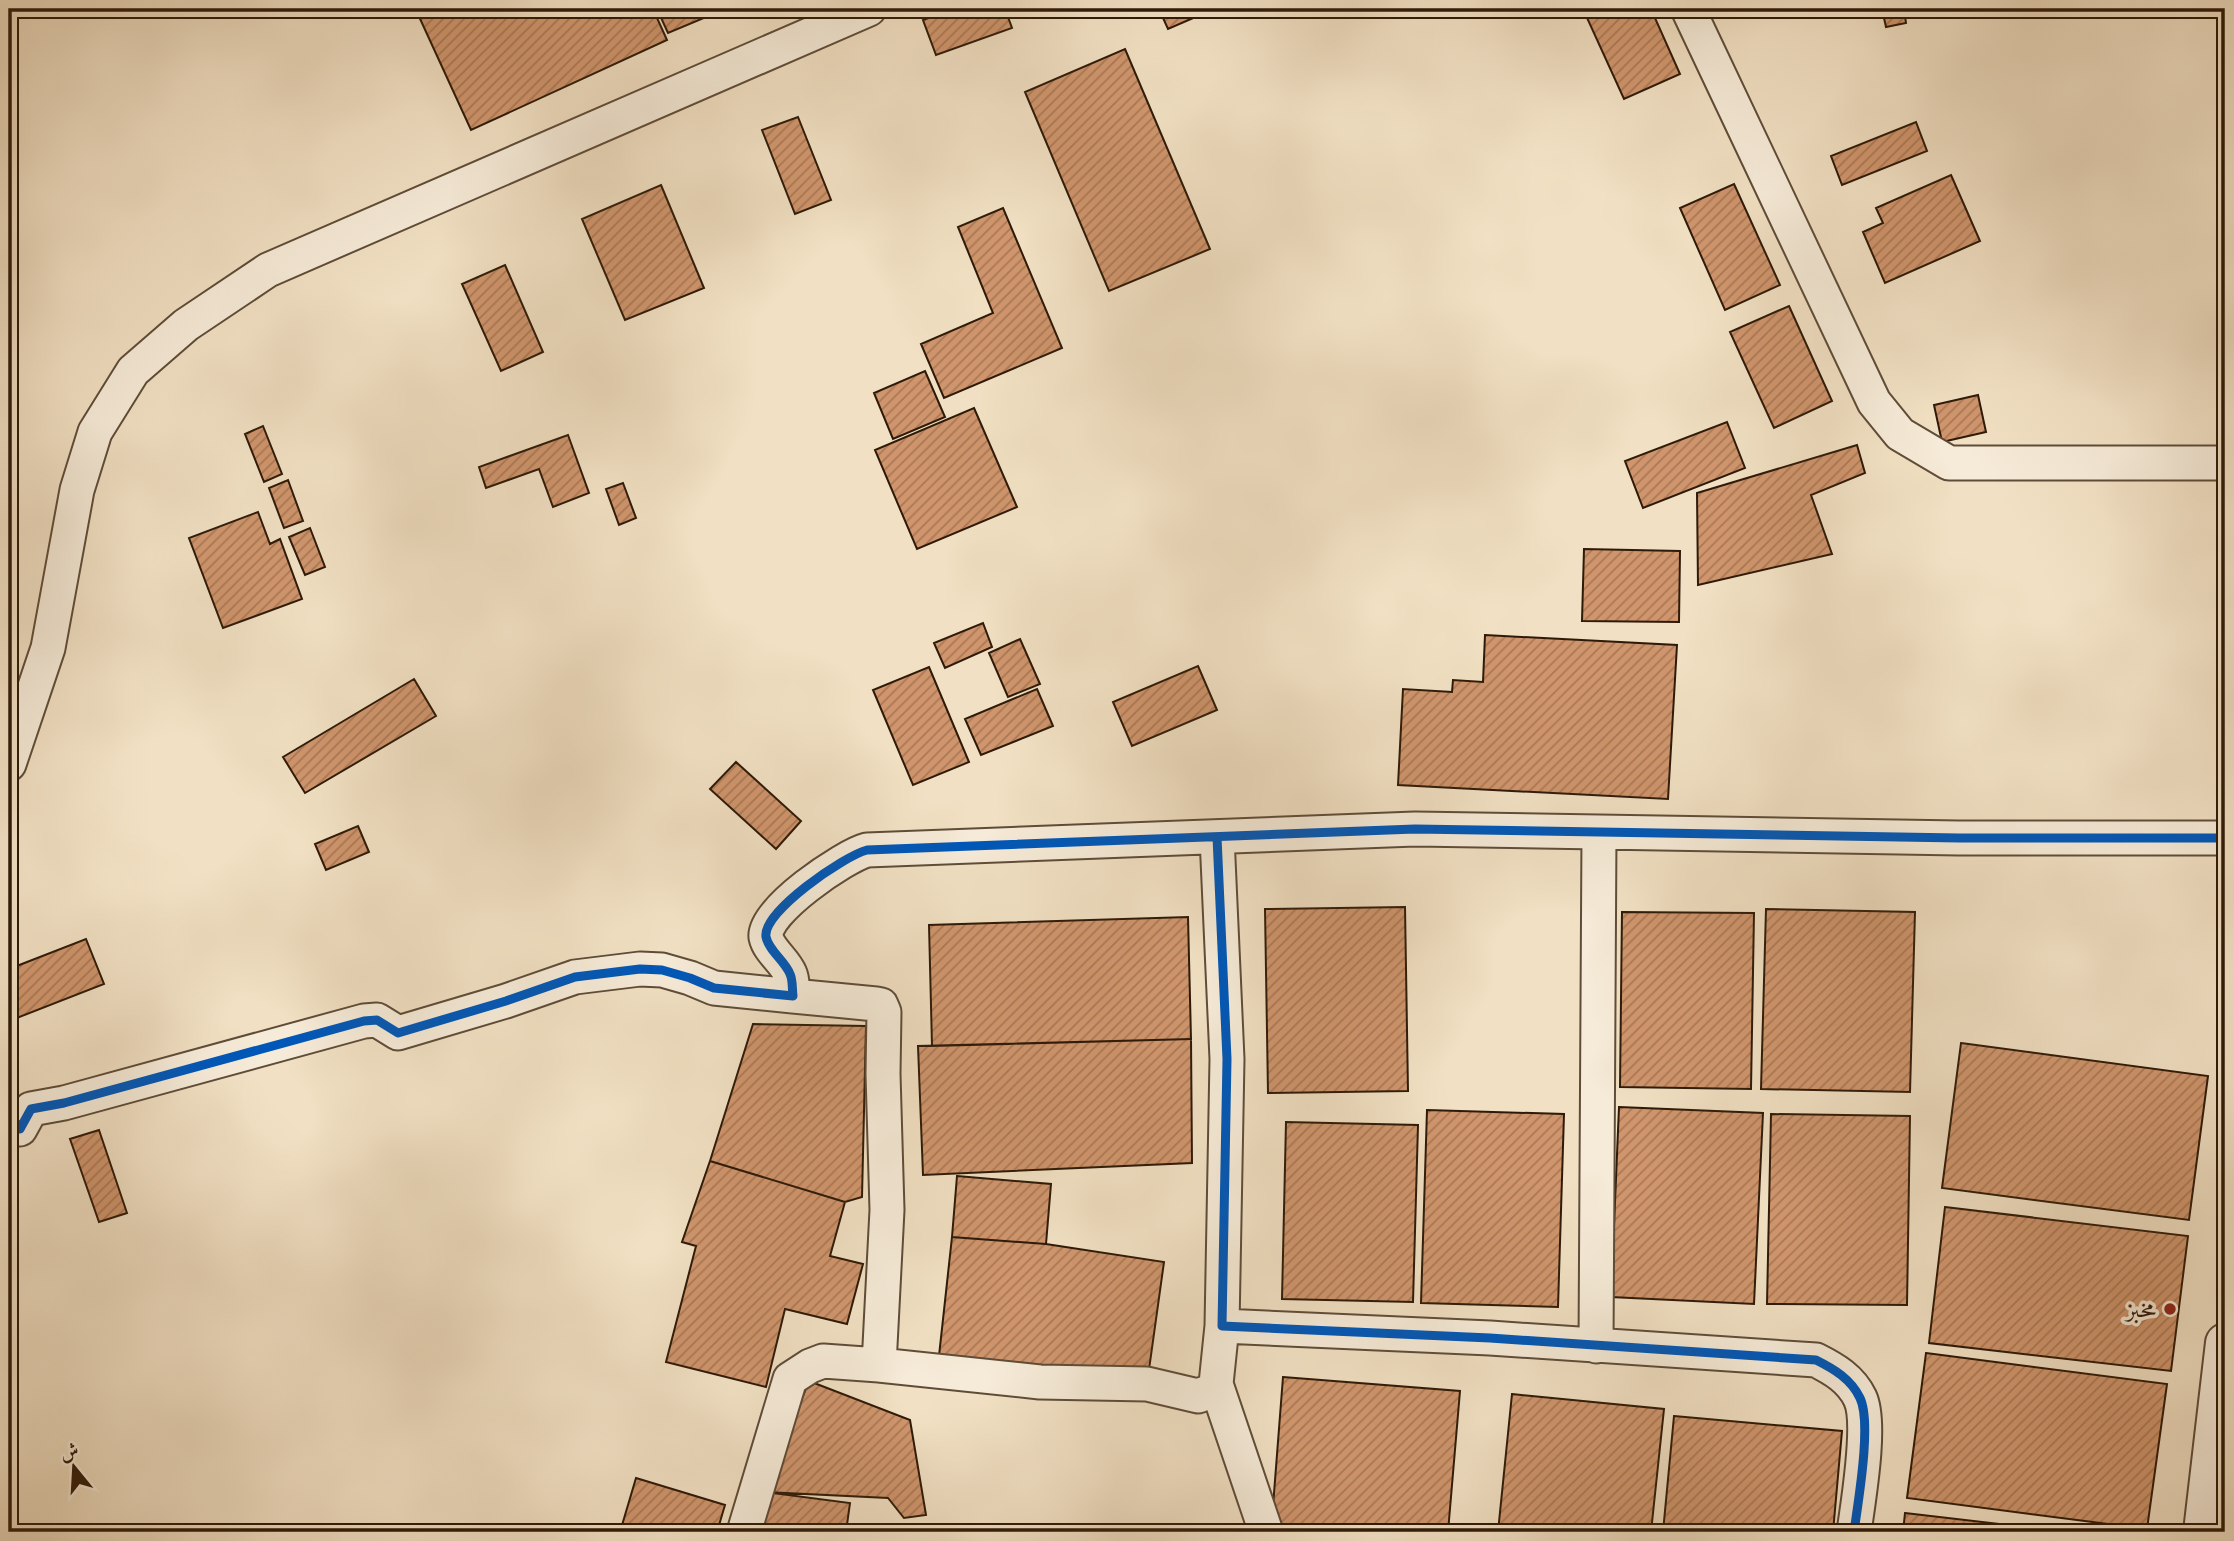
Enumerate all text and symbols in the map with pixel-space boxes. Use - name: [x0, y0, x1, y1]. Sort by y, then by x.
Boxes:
- place label: مخبز: [2123, 1294, 2156, 1324]
- marker: مخبز: [2162, 1301, 2178, 1317]
- north arrow: [38, 1432, 108, 1502]
- text: ش: [56, 1437, 81, 1465]

